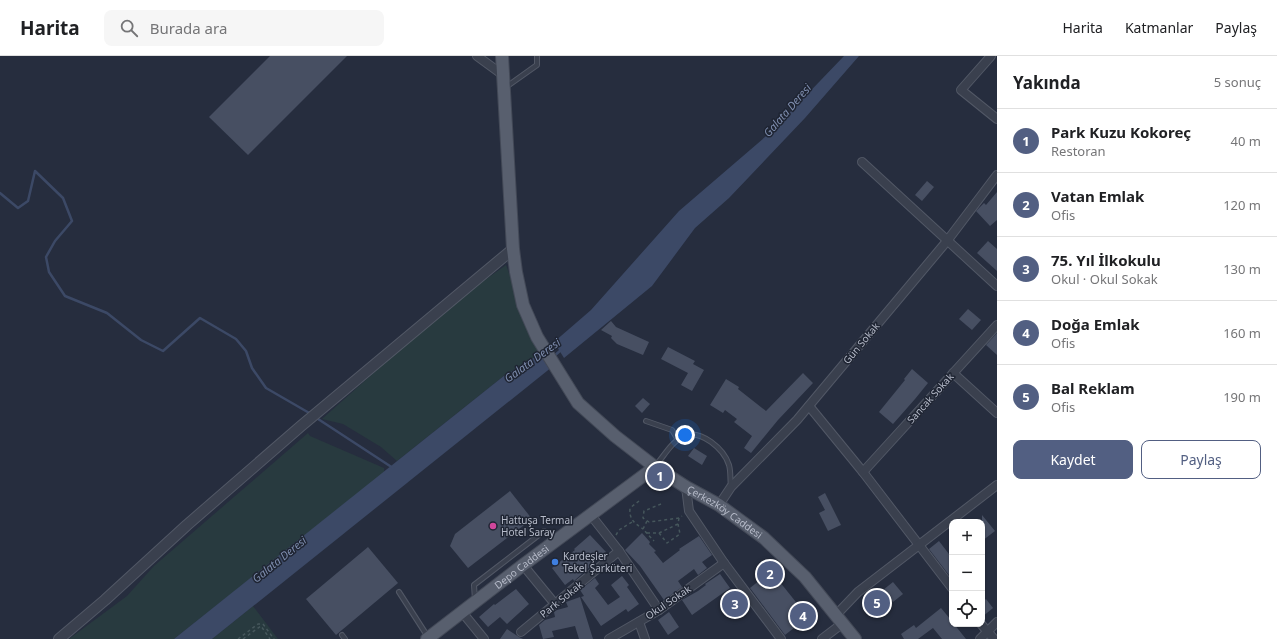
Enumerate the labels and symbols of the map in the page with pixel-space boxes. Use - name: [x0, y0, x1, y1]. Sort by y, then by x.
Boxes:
- water label: Galata Deresi: [760, 80, 814, 140]
- street label: Gün Sokak: [840, 319, 883, 367]
- water label: Galata Deresi: [501, 335, 563, 385]
- street label: Sancak Sokak: [904, 369, 957, 426]
- your location: [675, 425, 695, 445]
- pin: 1: [647, 461, 673, 491]
- street label: Çerkezköy Caddesi: [684, 482, 765, 542]
- place label: Hattuşa Termal Hotel Saray: [501, 513, 573, 539]
- marker: Hattuşa Termal Hotel Saray: [488, 521, 498, 531]
- water label: Galata Deresi: [249, 532, 309, 585]
- street label: Depo Caddesi: [491, 541, 552, 592]
- place label: Kardeşler Tekel Şarküteri: [563, 549, 632, 575]
- marker: Kardeşler Tekel Şarküteri: [550, 557, 560, 567]
- pin: 2: [757, 559, 783, 589]
- street label: Park Sokak: [537, 577, 586, 621]
- street label: Okul Sokak: [642, 581, 694, 622]
- pin: 5: [864, 588, 890, 618]
- pin: 3: [722, 589, 748, 619]
- pin: 4: [790, 601, 816, 631]

